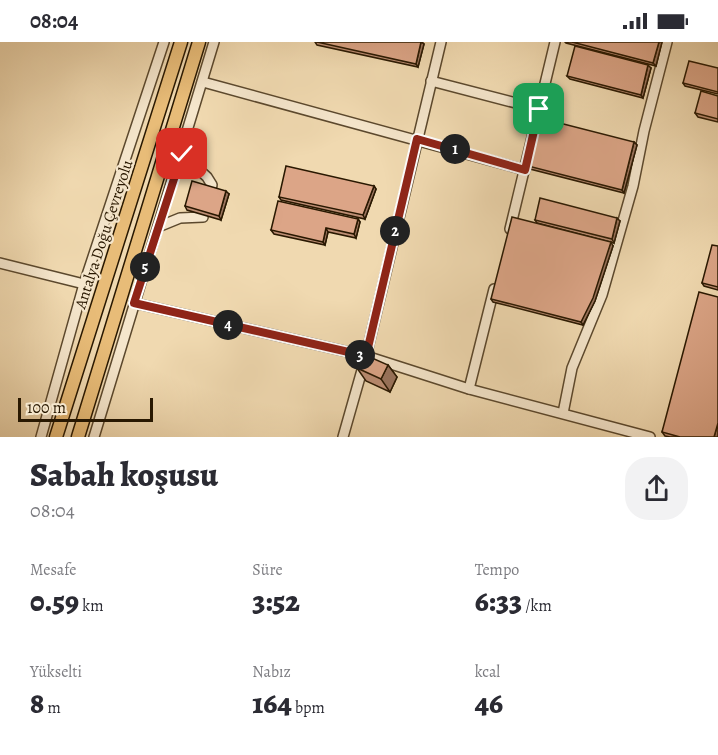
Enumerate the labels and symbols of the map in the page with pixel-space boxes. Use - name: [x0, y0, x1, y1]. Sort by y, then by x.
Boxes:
- pin: [513, 83, 564, 134]
- pin: [156, 128, 207, 179]
- pin: 1: [440, 134, 470, 164]
- street label: Antalya Doğu Çevreyolu: [69, 157, 139, 313]
- pin: 2: [380, 216, 410, 246]
- pin: 5: [130, 252, 160, 282]
- pin: 4: [213, 310, 243, 340]
- pin: 3: [345, 340, 375, 370]
- scale bar: [18, 395, 153, 422]

